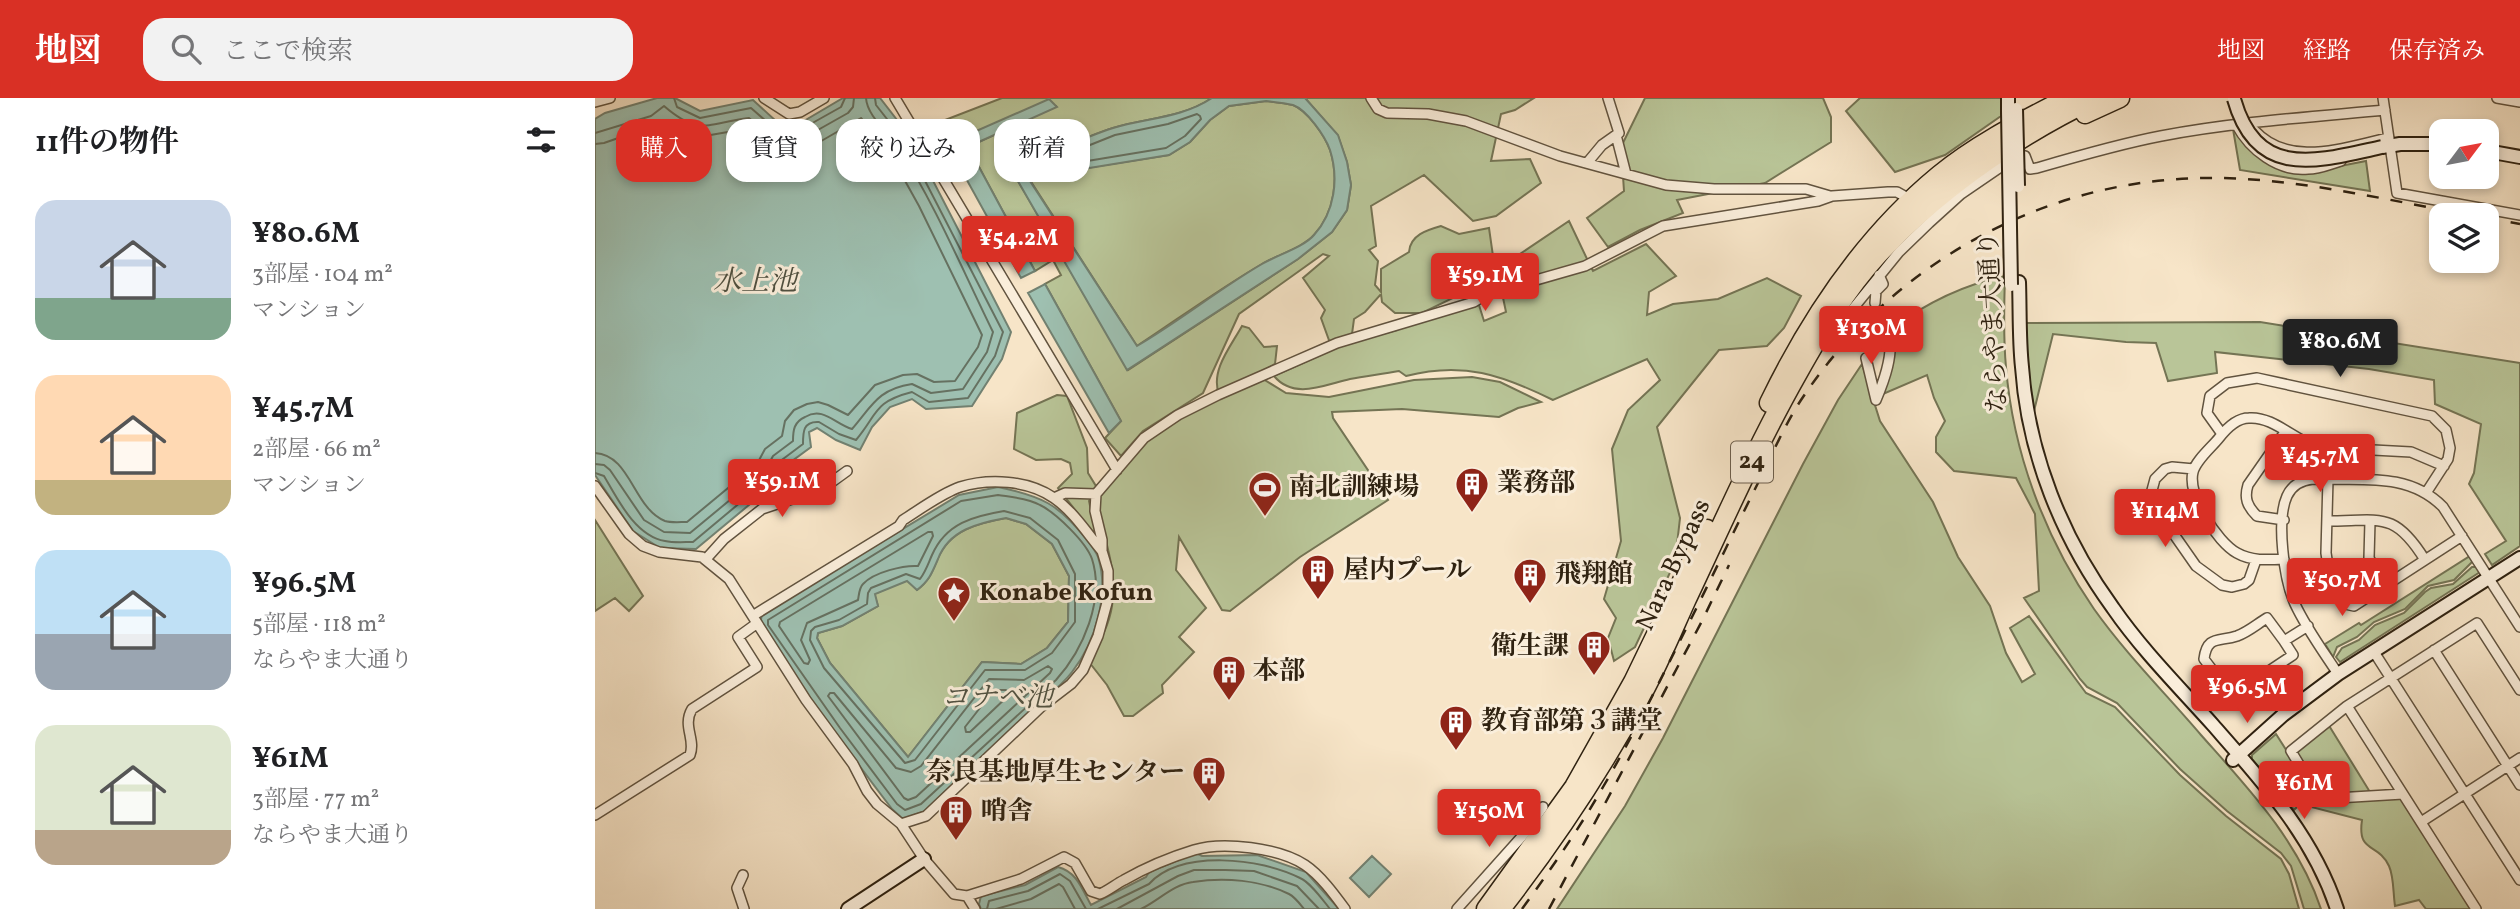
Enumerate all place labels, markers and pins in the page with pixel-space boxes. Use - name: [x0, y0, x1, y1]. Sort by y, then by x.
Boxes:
- pin: ¥54.2M: [961, 216, 1075, 276]
- pin: ¥59.1M: [1428, 254, 1542, 313]
- pin: ¥130M: [1822, 306, 1920, 366]
- pin: ¥80.6M: [2283, 320, 2397, 379]
- pin: ¥45.7M: [2263, 434, 2377, 494]
- pin: ¥59.1M: [725, 460, 839, 519]
- building icon: 業務部: [1453, 465, 1491, 514]
- place label: 業務部: [1497, 466, 1575, 502]
- sports icon: 南北訓練場: [1246, 469, 1284, 518]
- place label: 南北訓練場: [1289, 470, 1419, 506]
- pin: ¥114M: [2116, 490, 2214, 549]
- building icon: 屋内プール: [1299, 552, 1337, 601]
- place label: 屋内プール: [1343, 553, 1472, 589]
- building icon: 飛翔館: [1511, 556, 1549, 605]
- place label: 飛翔館: [1555, 557, 1633, 593]
- pin: ¥50.7M: [2285, 559, 2399, 618]
- place icon: Konabe Kofun: [935, 574, 973, 623]
- place label: Konabe Kofun: [979, 575, 1153, 611]
- building icon: 衛生課: [1575, 628, 1613, 677]
- place label: 衛生課: [1491, 629, 1569, 665]
- building icon: 本部: [1210, 653, 1248, 702]
- place label: 本部: [1253, 654, 1305, 690]
- pin: ¥96.5M: [2190, 666, 2304, 725]
- building icon: 教育部第３講堂: [1437, 703, 1475, 752]
- place label: 教育部第３講堂: [1481, 704, 1663, 740]
- building icon: 奈良基地厚生センター: [1190, 754, 1228, 803]
- place label: 奈良基地厚生センター: [926, 755, 1185, 791]
- pin: ¥61M: [2263, 762, 2345, 821]
- pin: ¥150M: [1440, 790, 1538, 849]
- building icon: 哨舎: [937, 793, 975, 842]
- place label: 哨舎: [981, 794, 1033, 830]

